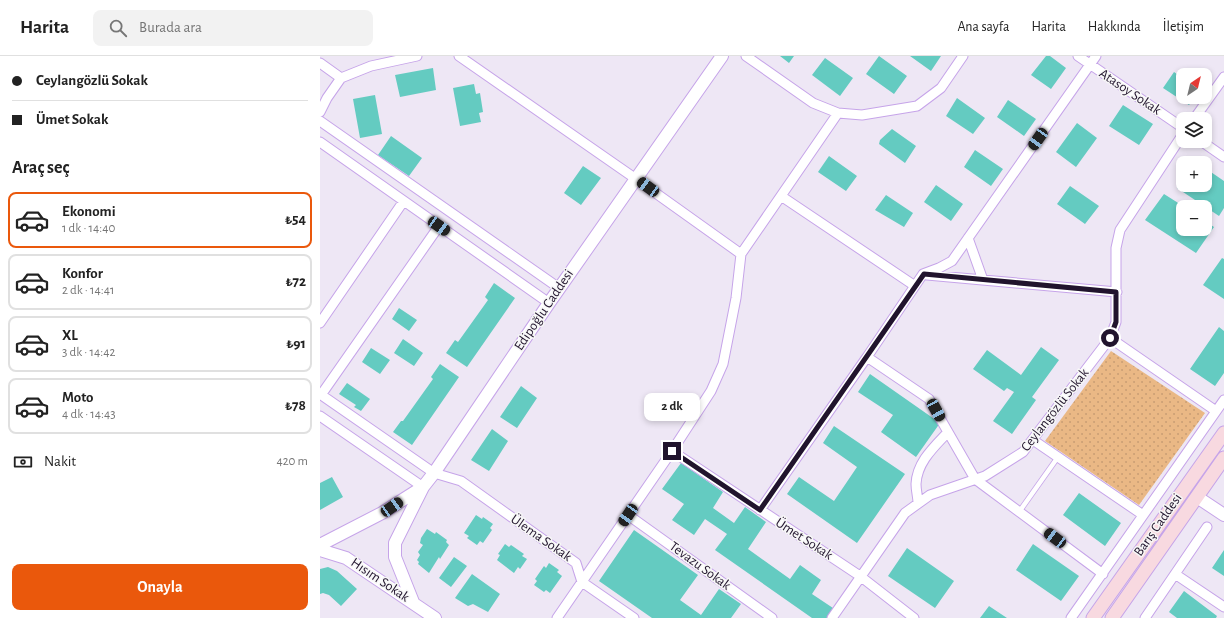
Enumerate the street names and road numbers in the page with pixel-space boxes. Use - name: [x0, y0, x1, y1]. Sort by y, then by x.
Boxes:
- street label: Atasoy Sokak: [1097, 66, 1164, 118]
- street label: Edipoğlu Caddesi: [512, 267, 576, 353]
- street label: Ceylangözlü Sokak: [1018, 366, 1092, 454]
- street label: Barış Caddesi: [1131, 491, 1185, 559]
- street label: Ülema Sokak: [508, 510, 576, 564]
- street label: Ümet Sokak: [773, 513, 837, 563]
- street label: Tevazu Sokak: [667, 539, 734, 593]
- street label: Hısım Sokak: [348, 555, 412, 605]

